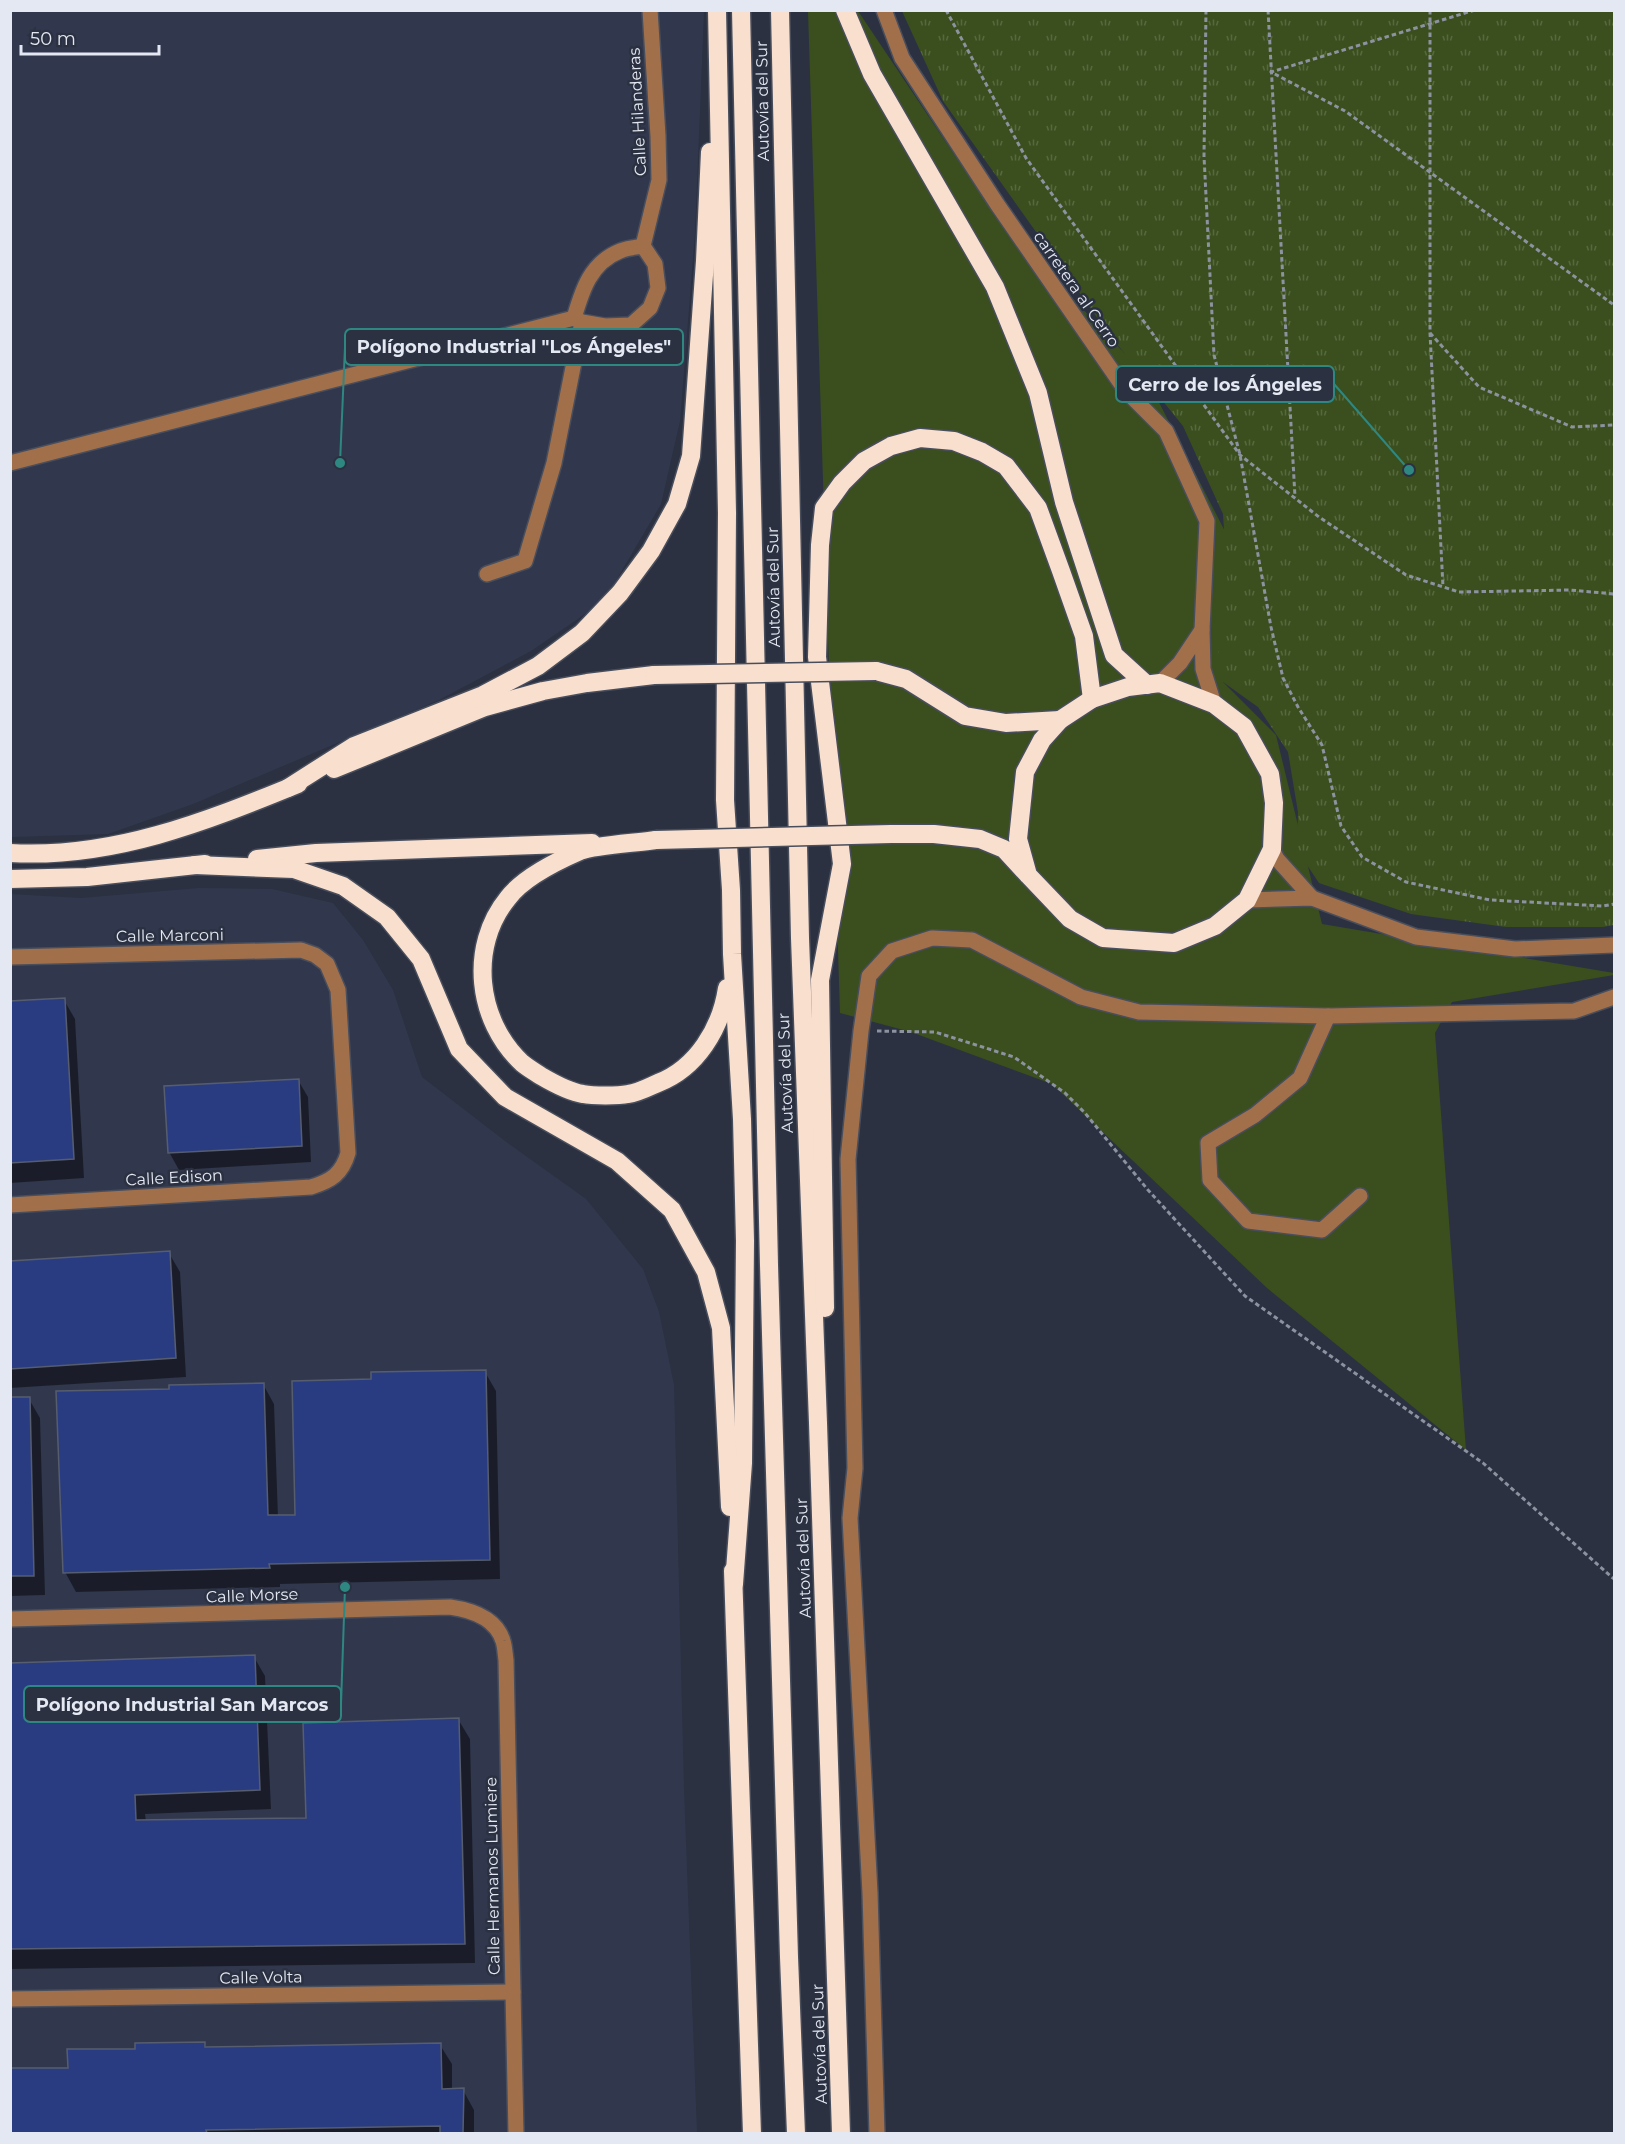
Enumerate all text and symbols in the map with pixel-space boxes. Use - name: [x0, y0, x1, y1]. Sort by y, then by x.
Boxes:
- scale bar: [21, 18, 159, 56]
- text: 50 m: [30, 28, 76, 50]
- street label: Autovía del Sur: [752, 40, 773, 161]
- street label: Calle Hilanderas: [625, 47, 650, 177]
- street label: carretera al Cerro: [1030, 228, 1124, 351]
- callout: Polígono Industrial "Los Ángeles": [345, 329, 683, 365]
- text: Polígono Industrial "Los Ángeles": [357, 336, 671, 358]
- callout: Cerro de los Ángeles: [1116, 366, 1334, 402]
- text: Cerro de los Ángeles: [1128, 374, 1322, 396]
- street label: Autovía del Sur: [763, 526, 784, 647]
- street label: Calle Marconi: [116, 925, 224, 946]
- street label: Autovía del Sur: [774, 1012, 797, 1134]
- street label: Calle Edison: [125, 1165, 223, 1190]
- street label: Autovía del Sur: [792, 1497, 815, 1619]
- street label: Calle Morse: [206, 1584, 298, 1607]
- callout: Polígono Industrial San Marcos: [24, 1686, 341, 1722]
- text: Polígono Industrial San Marcos: [36, 1694, 329, 1716]
- street label: Calle Hermanos Lumiere: [481, 1777, 504, 1975]
- street label: Calle Volta: [219, 1967, 303, 1988]
- street label: Autovía del Sur: [808, 1983, 831, 2105]

